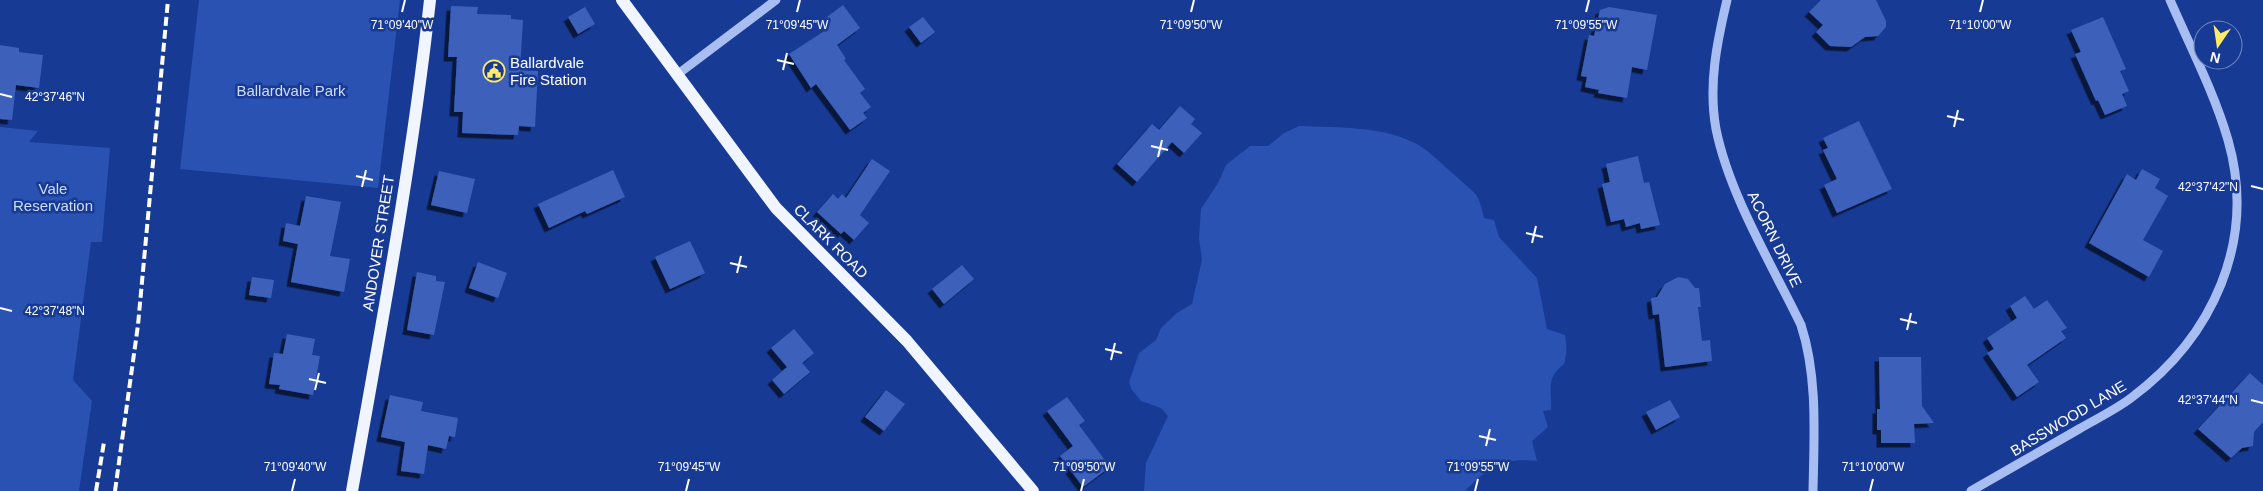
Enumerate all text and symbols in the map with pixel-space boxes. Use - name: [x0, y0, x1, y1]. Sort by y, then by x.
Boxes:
- text: 71°09'40"W: [371, 18, 434, 32]
- text: 71°09'45"W: [766, 18, 829, 32]
- text: 71°09'50"W: [1160, 18, 1223, 32]
- text: 71°09'55"W: [1555, 18, 1618, 32]
- text: 71°10'00"W: [1949, 18, 2012, 32]
- north arrow: [2193, 20, 2243, 70]
- text: N: [2208, 49, 2222, 67]
- place label: Ballardvale Fire Station: [510, 54, 587, 88]
- public building icon: Ballardvale Fire Station: [482, 59, 506, 83]
- park label: Ballardvale Park: [236, 82, 346, 99]
- text: 42°37'46"N: [25, 90, 85, 104]
- street label: ANDOVER STREET: [359, 174, 397, 312]
- park label: Vale Reservation: [13, 180, 93, 214]
- text: 42°37'42"N: [2178, 180, 2238, 194]
- street label: ACORN DRIVE: [1745, 188, 1805, 290]
- street label: CLARK ROAD: [791, 201, 872, 282]
- text: 42°37'48"N: [25, 304, 85, 318]
- street label: BASSWOOD LANE: [2007, 377, 2129, 459]
- text: 42°37'44"N: [2178, 393, 2238, 407]
- text: 71°09'40"W: [264, 460, 327, 474]
- text: 71°09'45"W: [658, 460, 721, 474]
- text: 71°09'50"W: [1053, 460, 1116, 474]
- text: 71°09'55"W: [1447, 460, 1510, 474]
- text: 71°10'00"W: [1842, 460, 1905, 474]

